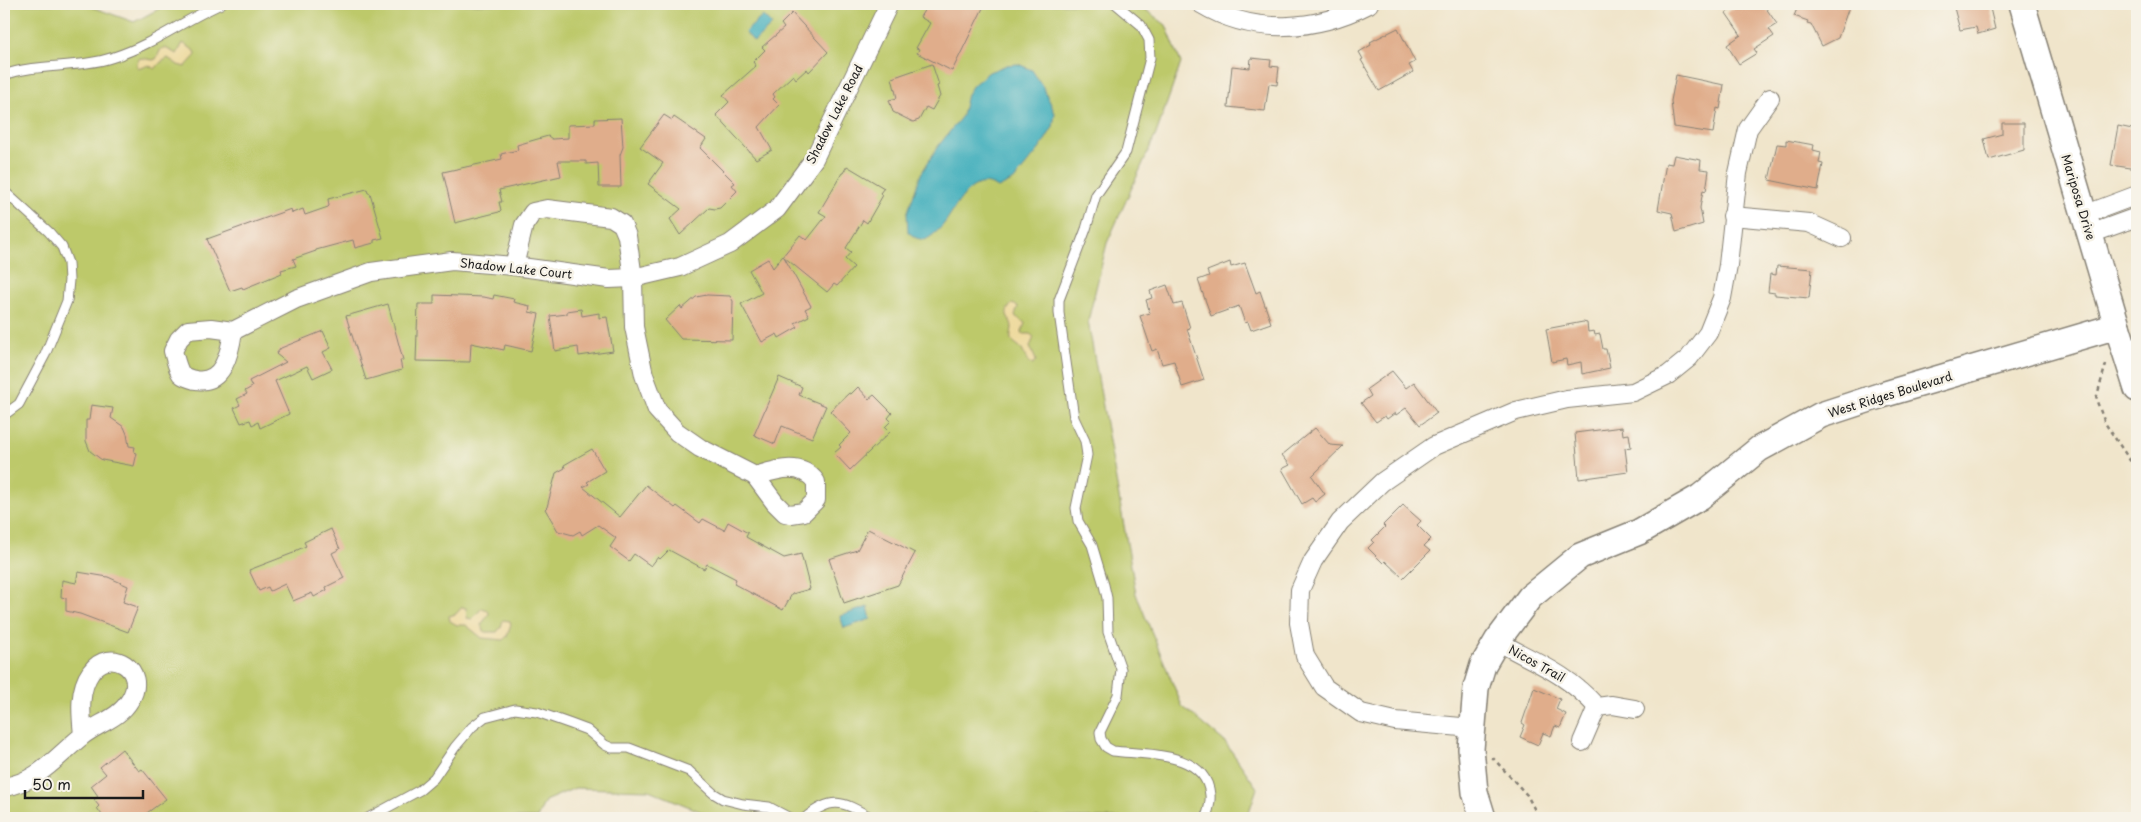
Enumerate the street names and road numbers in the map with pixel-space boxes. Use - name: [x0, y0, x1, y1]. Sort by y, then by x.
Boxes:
- street label: Shadow Lake Road: [801, 61, 867, 167]
- street label: Mariposa Drive: [2057, 152, 2101, 242]
- street label: Shadow Lake Court: [459, 253, 573, 283]
- street label: West Ridges Boulevard: [1826, 366, 1955, 421]
- street label: Nicos Trail: [1505, 640, 1569, 686]

